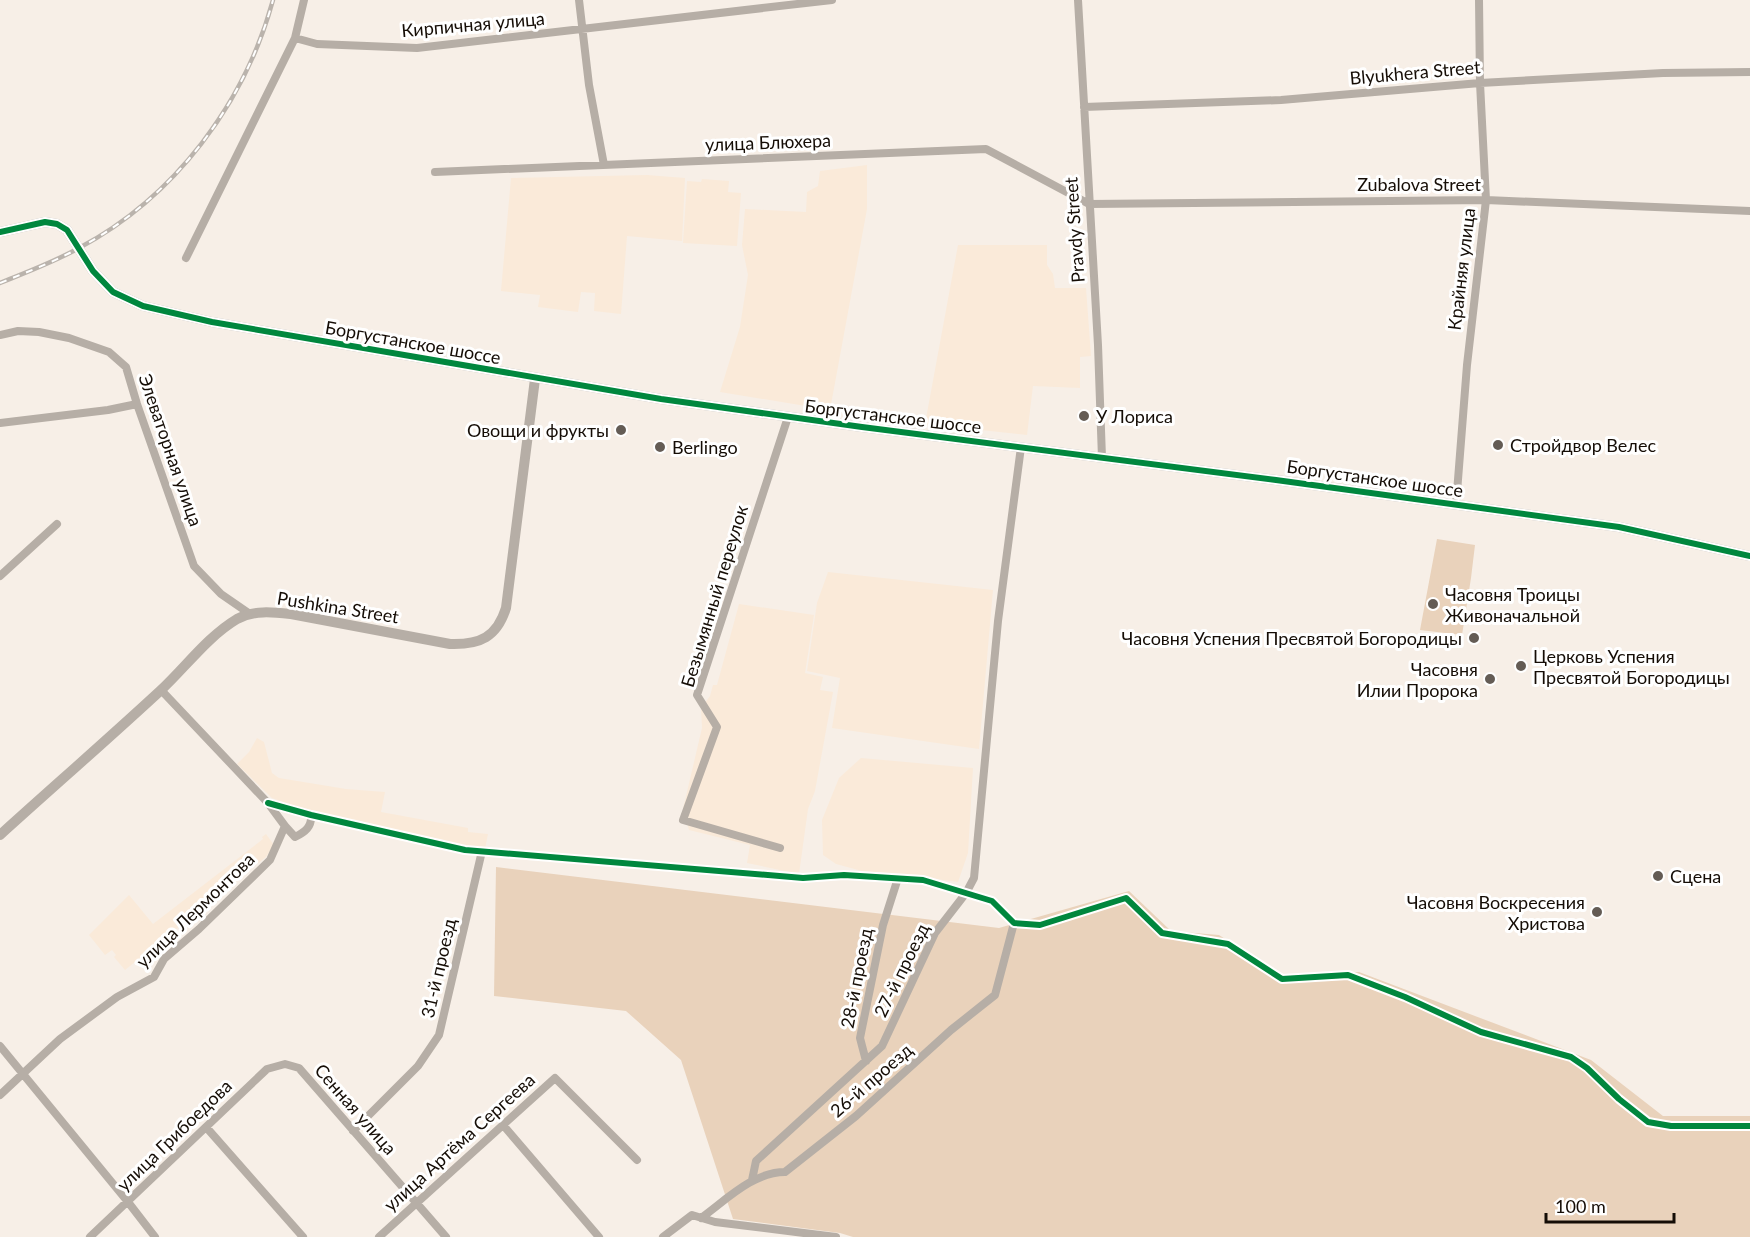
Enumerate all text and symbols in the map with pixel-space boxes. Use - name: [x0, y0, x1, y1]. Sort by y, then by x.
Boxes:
- street label: Кирпичная улица: [400, 7, 546, 41]
- street label: Blyukhera Street: [1349, 55, 1482, 89]
- street label: улица Блюхера: [705, 129, 831, 155]
- street label: Zubalova Street: [1357, 173, 1481, 195]
- street label: Pravdy Street: [1059, 176, 1089, 284]
- street label: Крайняя улица: [1443, 207, 1479, 331]
- street label: Боргустанское шоссе: [324, 316, 502, 368]
- street label: Элеваторная улица: [135, 371, 207, 529]
- street label: Боргустанское шоссе: [803, 394, 983, 438]
- place label: У Лориса: [1096, 405, 1173, 427]
- marker: У Лориса: [1077, 409, 1091, 423]
- place label: Овощи и фрукты: [467, 419, 609, 441]
- marker: Овощи и фрукты: [614, 423, 628, 437]
- place label: Стройдвор Велес: [1510, 434, 1656, 456]
- place label: Berlingo: [672, 436, 738, 458]
- marker: Стройдвор Велес: [1491, 438, 1505, 452]
- marker: Berlingo: [653, 440, 667, 454]
- street label: Боргустанское шоссе: [1285, 455, 1465, 501]
- street label: Безымянный переулок: [676, 502, 752, 690]
- place label: Часовня Троицы Живоначальной: [1445, 583, 1580, 626]
- street label: Pushkina Street: [276, 587, 401, 628]
- marker: Часовня Троицы Живоначальной: [1426, 597, 1440, 611]
- place label: Часовня Успения Пресвятой Богородицы: [1122, 627, 1462, 649]
- marker: Часовня Успения Пресвятой Богородицы: [1467, 631, 1481, 645]
- place label: Церковь Успения Пресвятой Богородицы: [1533, 645, 1730, 688]
- place label: Часовня Илии Пророка: [1357, 658, 1478, 701]
- marker: Церковь Успения Пресвятой Богородицы: [1514, 659, 1528, 673]
- marker: Часовня Илии Пророка: [1483, 672, 1497, 686]
- street label: улица Лермонтова: [131, 848, 259, 972]
- place label: Сцена: [1670, 865, 1721, 887]
- marker: Сцена: [1651, 869, 1665, 883]
- place label: Часовня Воскресения Христова: [1407, 891, 1585, 934]
- marker: Часовня Воскресения Христова: [1590, 905, 1604, 919]
- street label: 31-й проезд: [416, 916, 460, 1020]
- street label: 27-й проезд: [869, 920, 933, 1020]
- street label: 28-й проезд: [836, 926, 876, 1030]
- street label: 26-й проезд: [825, 1038, 917, 1122]
- street label: Сенная улица: [311, 1059, 401, 1159]
- street label: улица Артёма Сергеева: [379, 1068, 539, 1216]
- street label: улица Грибоедова: [112, 1075, 236, 1195]
- scale bar: [1546, 1186, 1674, 1224]
- text: 100 m: [1555, 1195, 1606, 1217]

